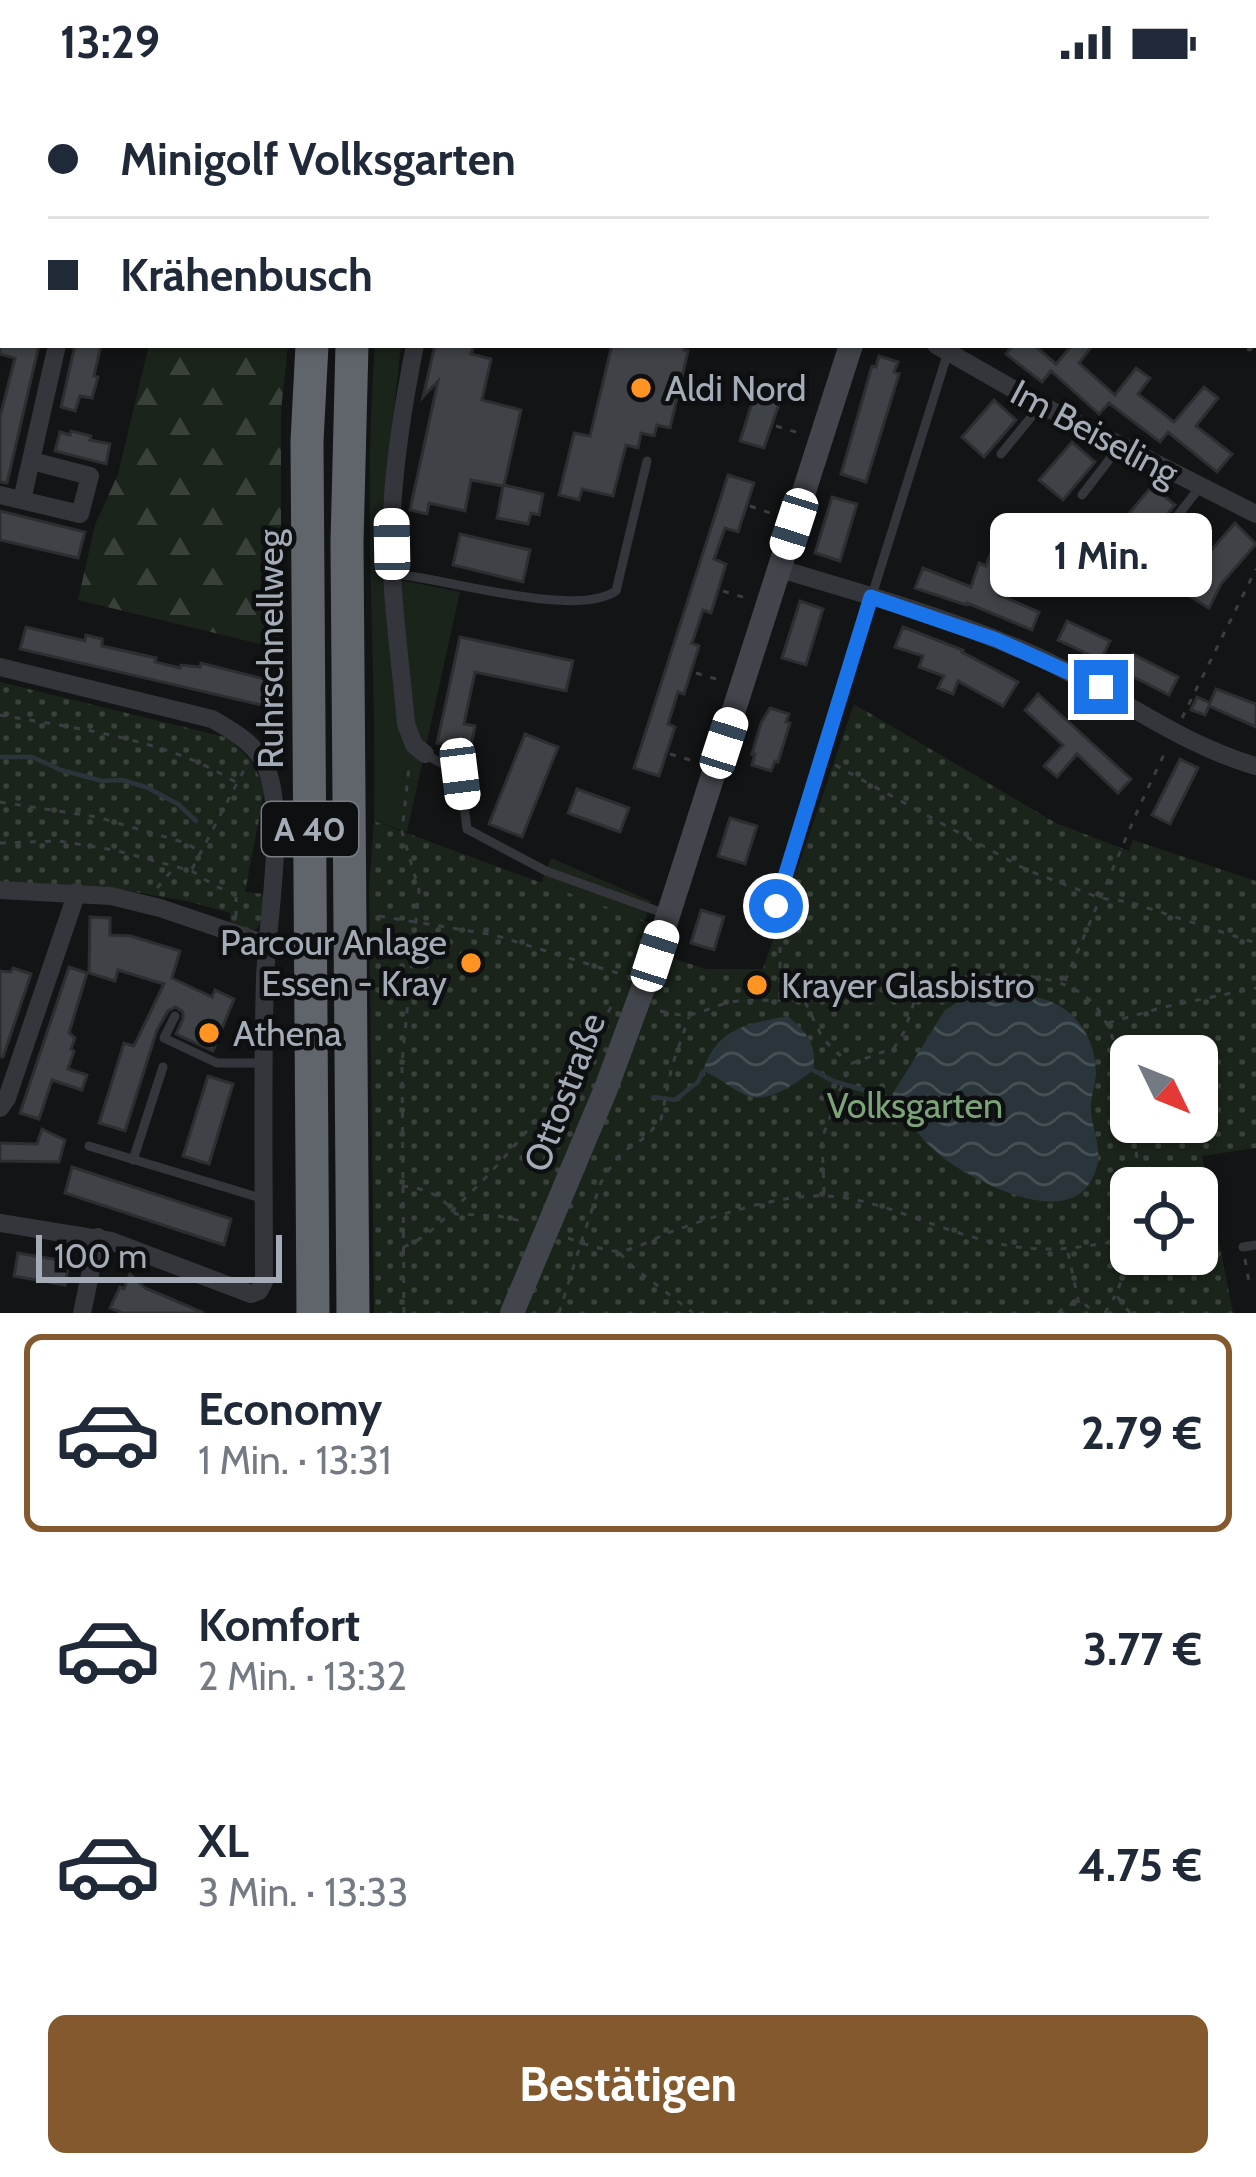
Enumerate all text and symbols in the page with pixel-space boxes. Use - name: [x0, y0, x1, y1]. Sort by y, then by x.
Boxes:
- text: 13:29: [60, 15, 160, 69]
- text: Minigolf Volksgarten: [120, 132, 516, 186]
- text: Krähenbusch: [120, 248, 373, 302]
- place label: Aldi Nord: [665, 366, 806, 410]
- street label: Im Beiseling: [1004, 369, 1187, 495]
- marker: Aldi Nord: [628, 375, 654, 401]
- car: [766, 484, 822, 564]
- car: [373, 508, 411, 580]
- callout: 1 Min.: [990, 513, 1212, 597]
- street label: Ruhrschnellweg: [248, 528, 292, 769]
- text: 1 Min.: [1054, 531, 1148, 579]
- route end: [1074, 660, 1128, 714]
- car: [696, 703, 752, 783]
- car: [438, 736, 482, 812]
- road number: A 40: [262, 802, 358, 856]
- route start: [749, 879, 803, 933]
- car: [627, 916, 683, 996]
- place label: Parcour Anlage Essen - Kray: [220, 920, 447, 1005]
- marker: Parcour Anlage Essen - Kray: [458, 950, 484, 976]
- place label: Krayer Glasbistro: [781, 963, 1035, 1007]
- marker: Krayer Glasbistro: [744, 972, 770, 998]
- street label: Ottostraße: [514, 1007, 614, 1177]
- place label: Athena: [233, 1011, 342, 1055]
- marker: Athena: [196, 1020, 222, 1046]
- north arrow: [1110, 1035, 1218, 1143]
- map controls: [1110, 1035, 1218, 1275]
- park label: Volksgarten: [827, 1083, 1003, 1127]
- button: locate: [1110, 1167, 1218, 1275]
- scale bar: [36, 1229, 282, 1282]
- text: 100 m: [54, 1236, 147, 1276]
- icon: car: [54, 1379, 162, 1487]
- text: Economy: [198, 1382, 382, 1436]
- text: 2.79 €: [1081, 1406, 1202, 1460]
- text: 1 Min. · 13:31: [198, 1436, 392, 1484]
- icon: car: [54, 1595, 162, 1703]
- text: Komfort: [198, 1598, 360, 1652]
- text: 3.77 €: [1083, 1622, 1202, 1676]
- text: 2 Min. · 13:32: [198, 1652, 407, 1700]
- icon: car: [54, 1811, 162, 1919]
- text: XL: [198, 1814, 249, 1868]
- text: 4.75 €: [1078, 1838, 1202, 1892]
- text: 3 Min. · 13:33: [198, 1868, 408, 1916]
- button: Bestätigen: [48, 2015, 1208, 2153]

